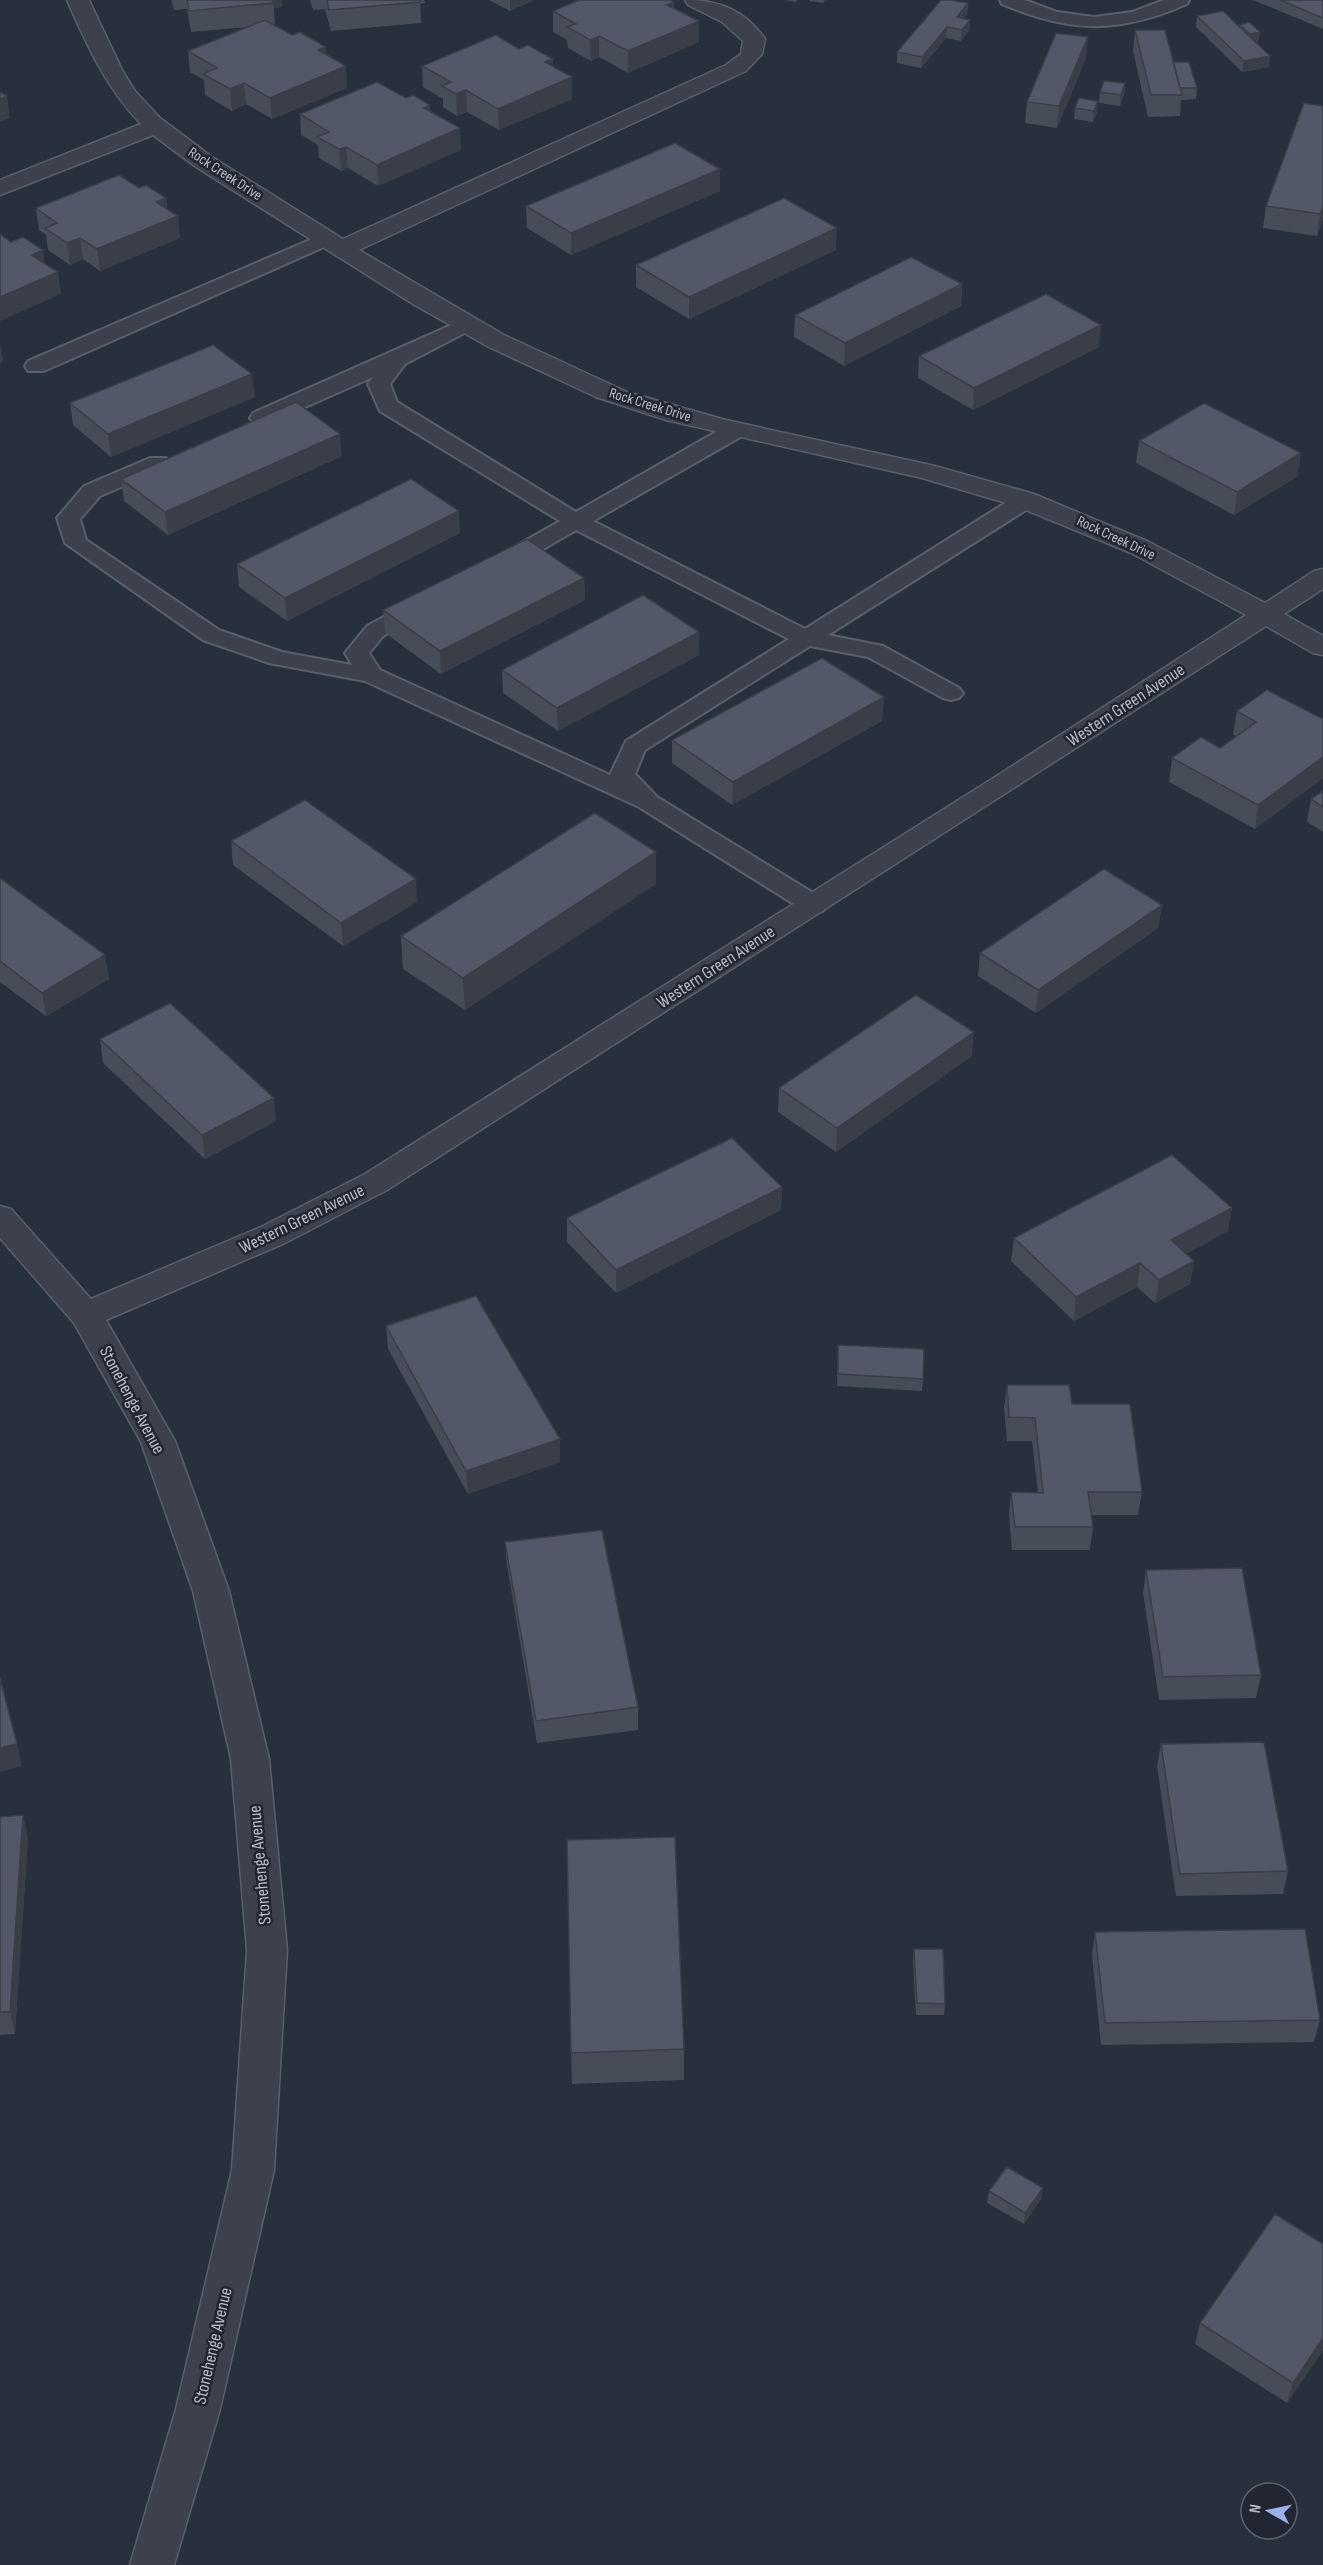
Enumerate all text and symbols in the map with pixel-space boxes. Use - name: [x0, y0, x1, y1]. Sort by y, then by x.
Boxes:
- street label: Rock Creek Drive: [184, 143, 266, 205]
- street label: Rock Creek Drive: [607, 384, 693, 426]
- street label: Rock Creek Drive: [1074, 511, 1158, 565]
- street label: Western Green Avenue: [1063, 659, 1189, 751]
- street label: Western Green Avenue: [653, 921, 779, 1013]
- street label: Western Green Avenue: [236, 1180, 368, 1258]
- street label: Stonehenge Avenue: [95, 1342, 169, 1458]
- street label: Stonehenge Avenue: [244, 1805, 276, 1925]
- street label: Stonehenge Avenue: [189, 2286, 237, 2406]
- north arrow: [1239, 2481, 1299, 2541]
- text: N: [1246, 2503, 1266, 2515]

